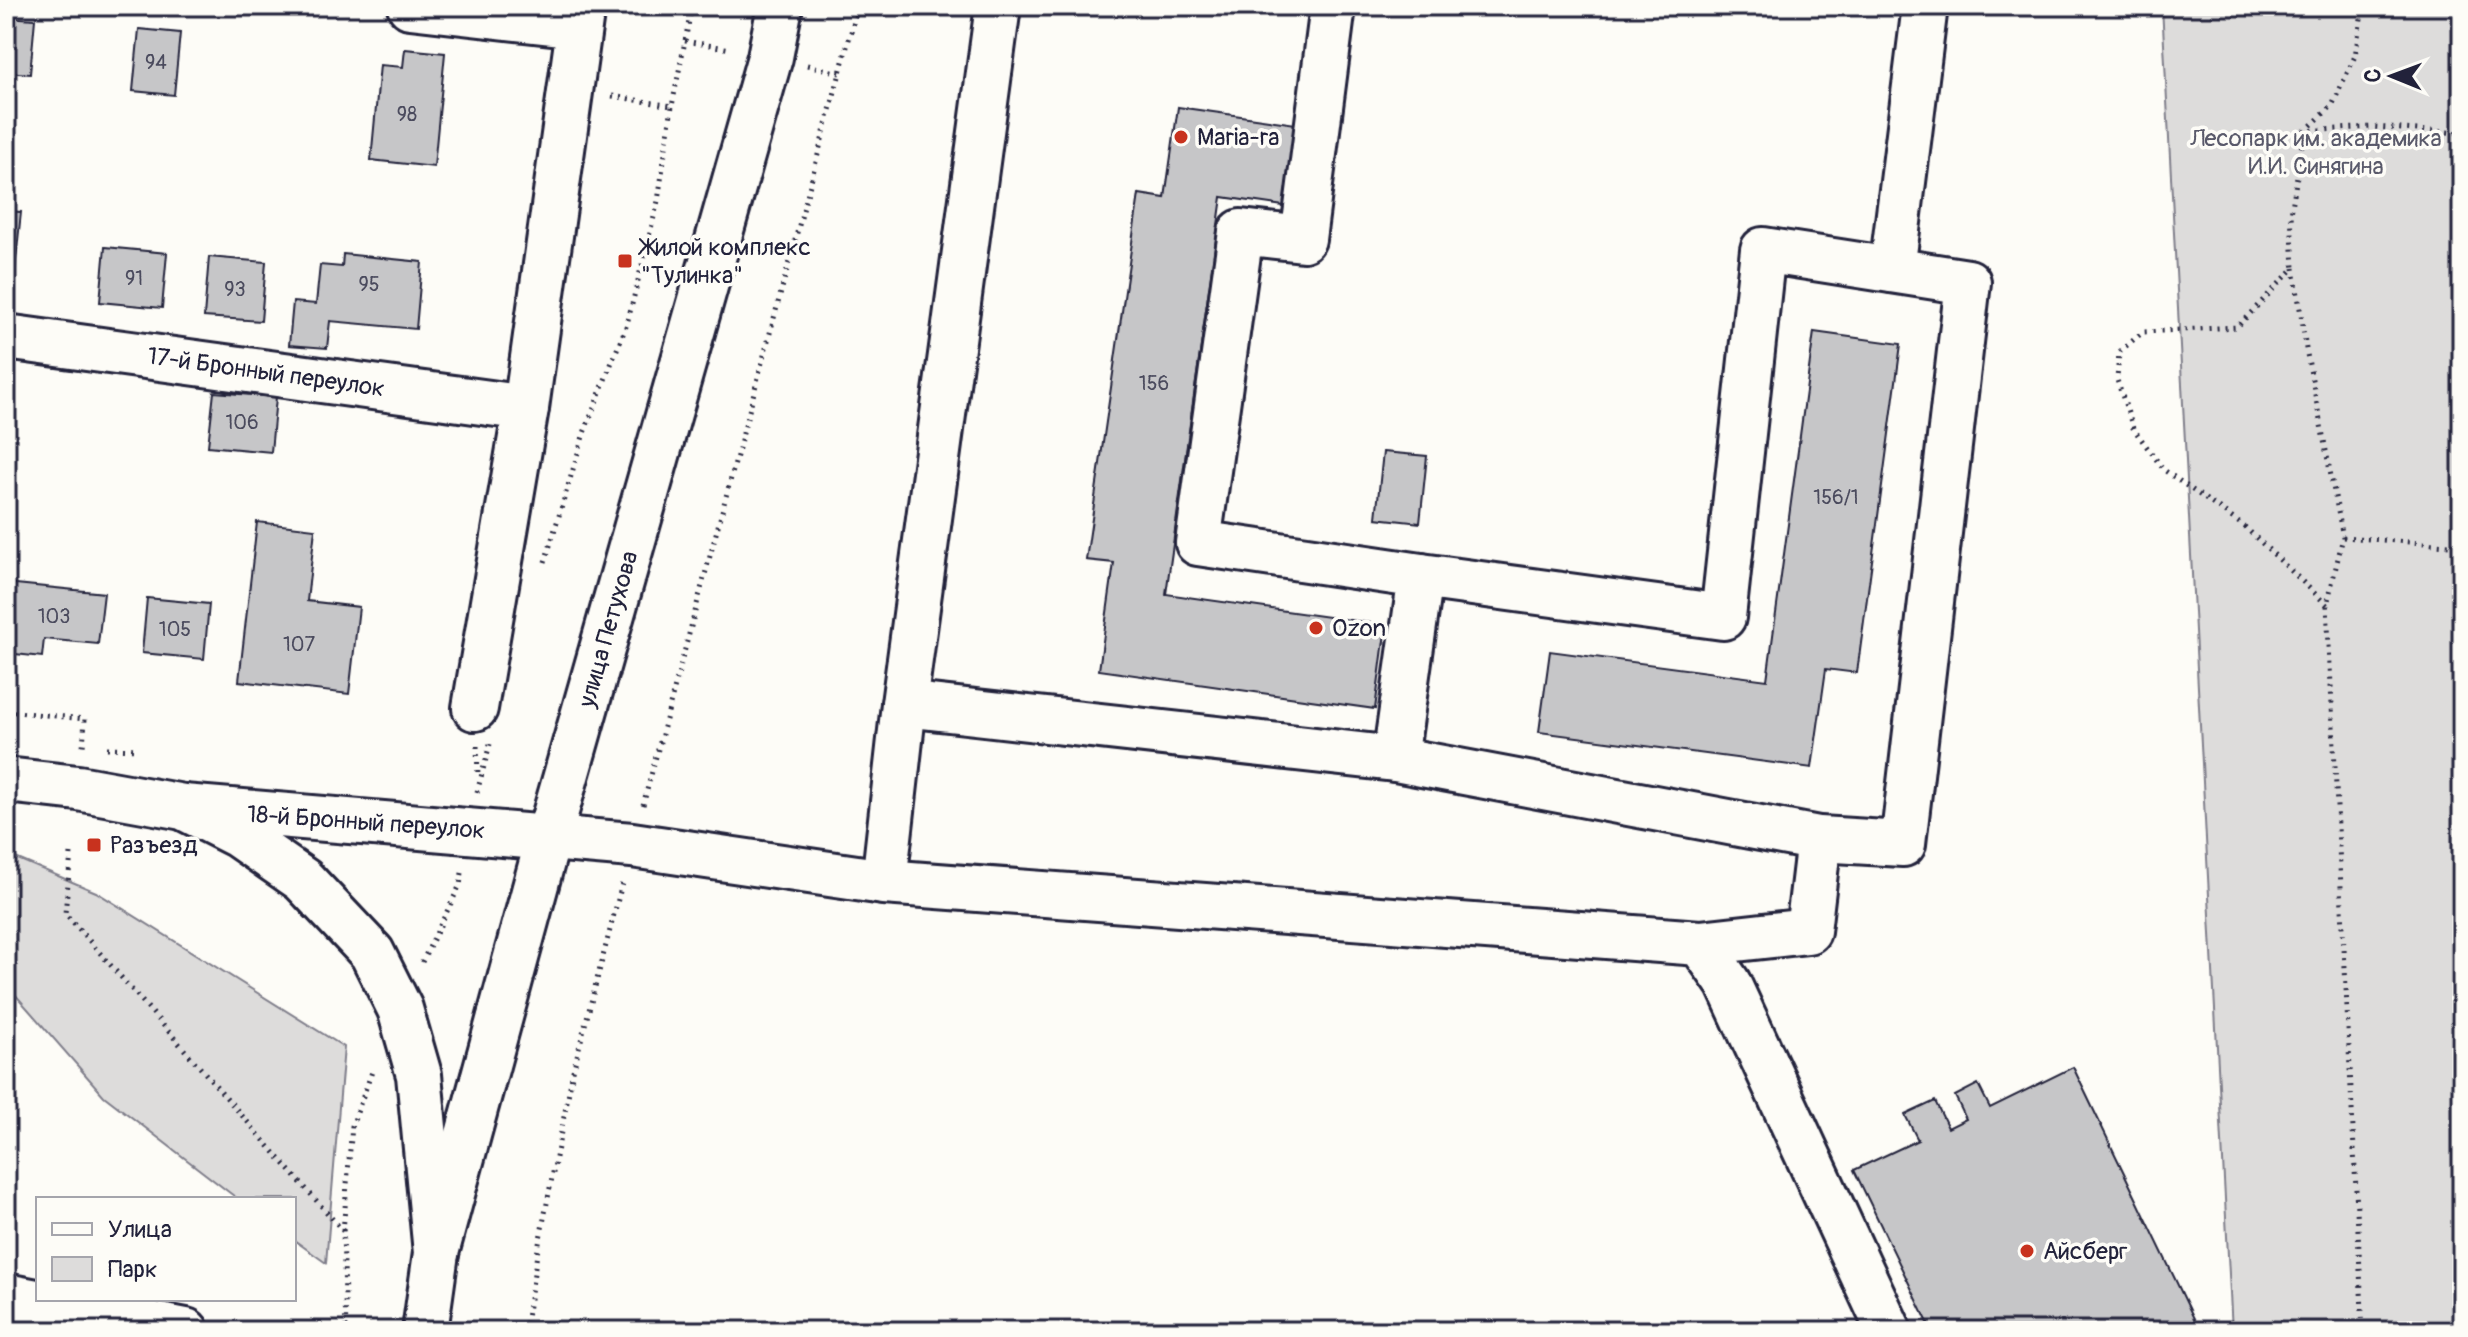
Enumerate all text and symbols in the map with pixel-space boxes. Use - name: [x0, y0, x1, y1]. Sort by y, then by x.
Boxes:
- north arrow: [2352, 36, 2432, 116]
- house number: 94: [145, 50, 167, 75]
- text: С: [2359, 68, 2387, 83]
- house number: 98: [397, 102, 417, 127]
- place label: Maria-ra: [1197, 123, 1279, 152]
- park label: Лесопарк им. академика И.И. Синягина: [2189, 124, 2442, 181]
- marker: Maria-ra: [1172, 128, 1190, 146]
- place label: Жилой комплекс "Тулинка": [637, 233, 811, 290]
- marker: Жилой комплекс "Тулинка": [616, 252, 634, 270]
- house number: 91: [125, 266, 143, 291]
- house number: 95: [358, 272, 380, 297]
- house number: 93: [224, 277, 246, 302]
- street label: 17-й Бронный переулок: [146, 341, 386, 403]
- house number: 156: [1139, 371, 1169, 396]
- house number: 106: [225, 410, 259, 435]
- house number: 156/1: [1813, 485, 1859, 510]
- street label: улица Петухова: [572, 548, 645, 712]
- house number: 103: [38, 604, 70, 629]
- place label: Ozon: [1332, 614, 1386, 643]
- house number: 105: [159, 617, 191, 642]
- marker: Ozon: [1307, 619, 1325, 637]
- house number: 107: [283, 632, 315, 657]
- street label: 18-й Бронный переулок: [246, 800, 486, 845]
- place label: Разъезд: [110, 831, 198, 860]
- marker: Разъезд: [85, 836, 103, 854]
- legend: [36, 1197, 296, 1301]
- text: Улица: [108, 1215, 172, 1244]
- place label: Айсберг: [2043, 1237, 2127, 1266]
- marker: Айсберг: [2018, 1242, 2036, 1260]
- text: Парк: [108, 1255, 157, 1284]

